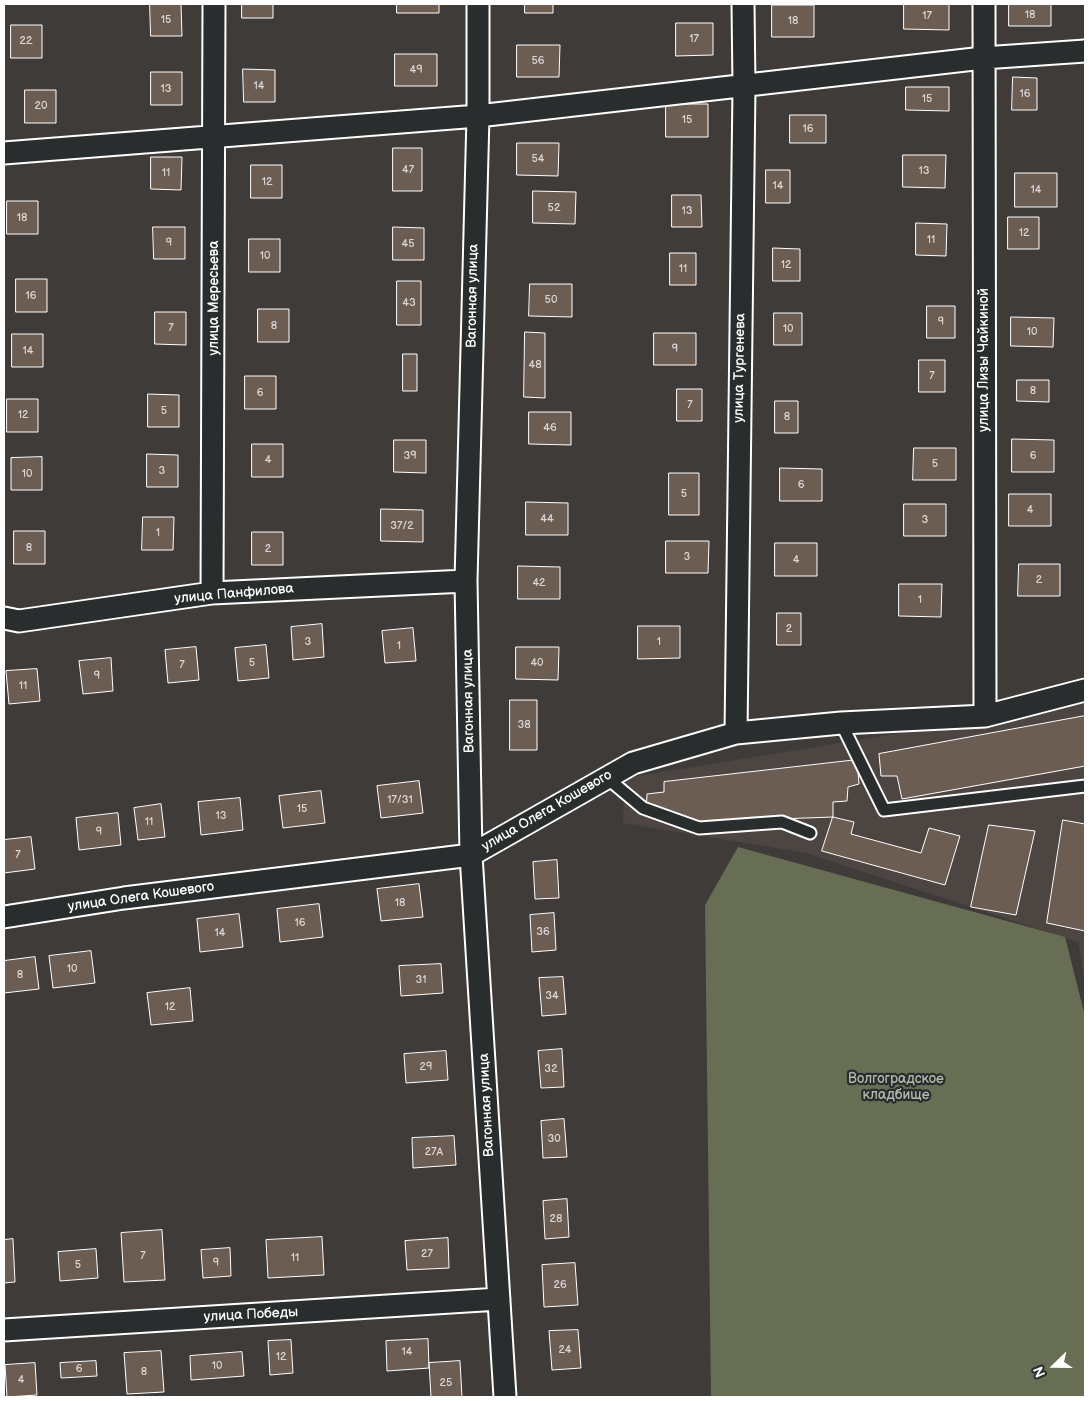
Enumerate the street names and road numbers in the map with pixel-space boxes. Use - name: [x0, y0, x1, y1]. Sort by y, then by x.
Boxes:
- street label: улица Мересьева: [206, 241, 222, 355]
- street label: Вагонная улица: [464, 244, 482, 348]
- street label: улица Лизы Чайкиной: [976, 288, 992, 432]
- street label: улица Тургенева: [731, 313, 749, 423]
- street label: улица Панфилова: [174, 580, 294, 608]
- street label: Вагонная улица: [460, 649, 478, 753]
- street label: улица Олега Кошевого: [479, 767, 615, 855]
- street label: улица Олега Кошевого: [67, 878, 215, 916]
- street label: Вагонная улица: [476, 1053, 498, 1157]
- street label: улица Победы: [203, 1304, 299, 1326]

